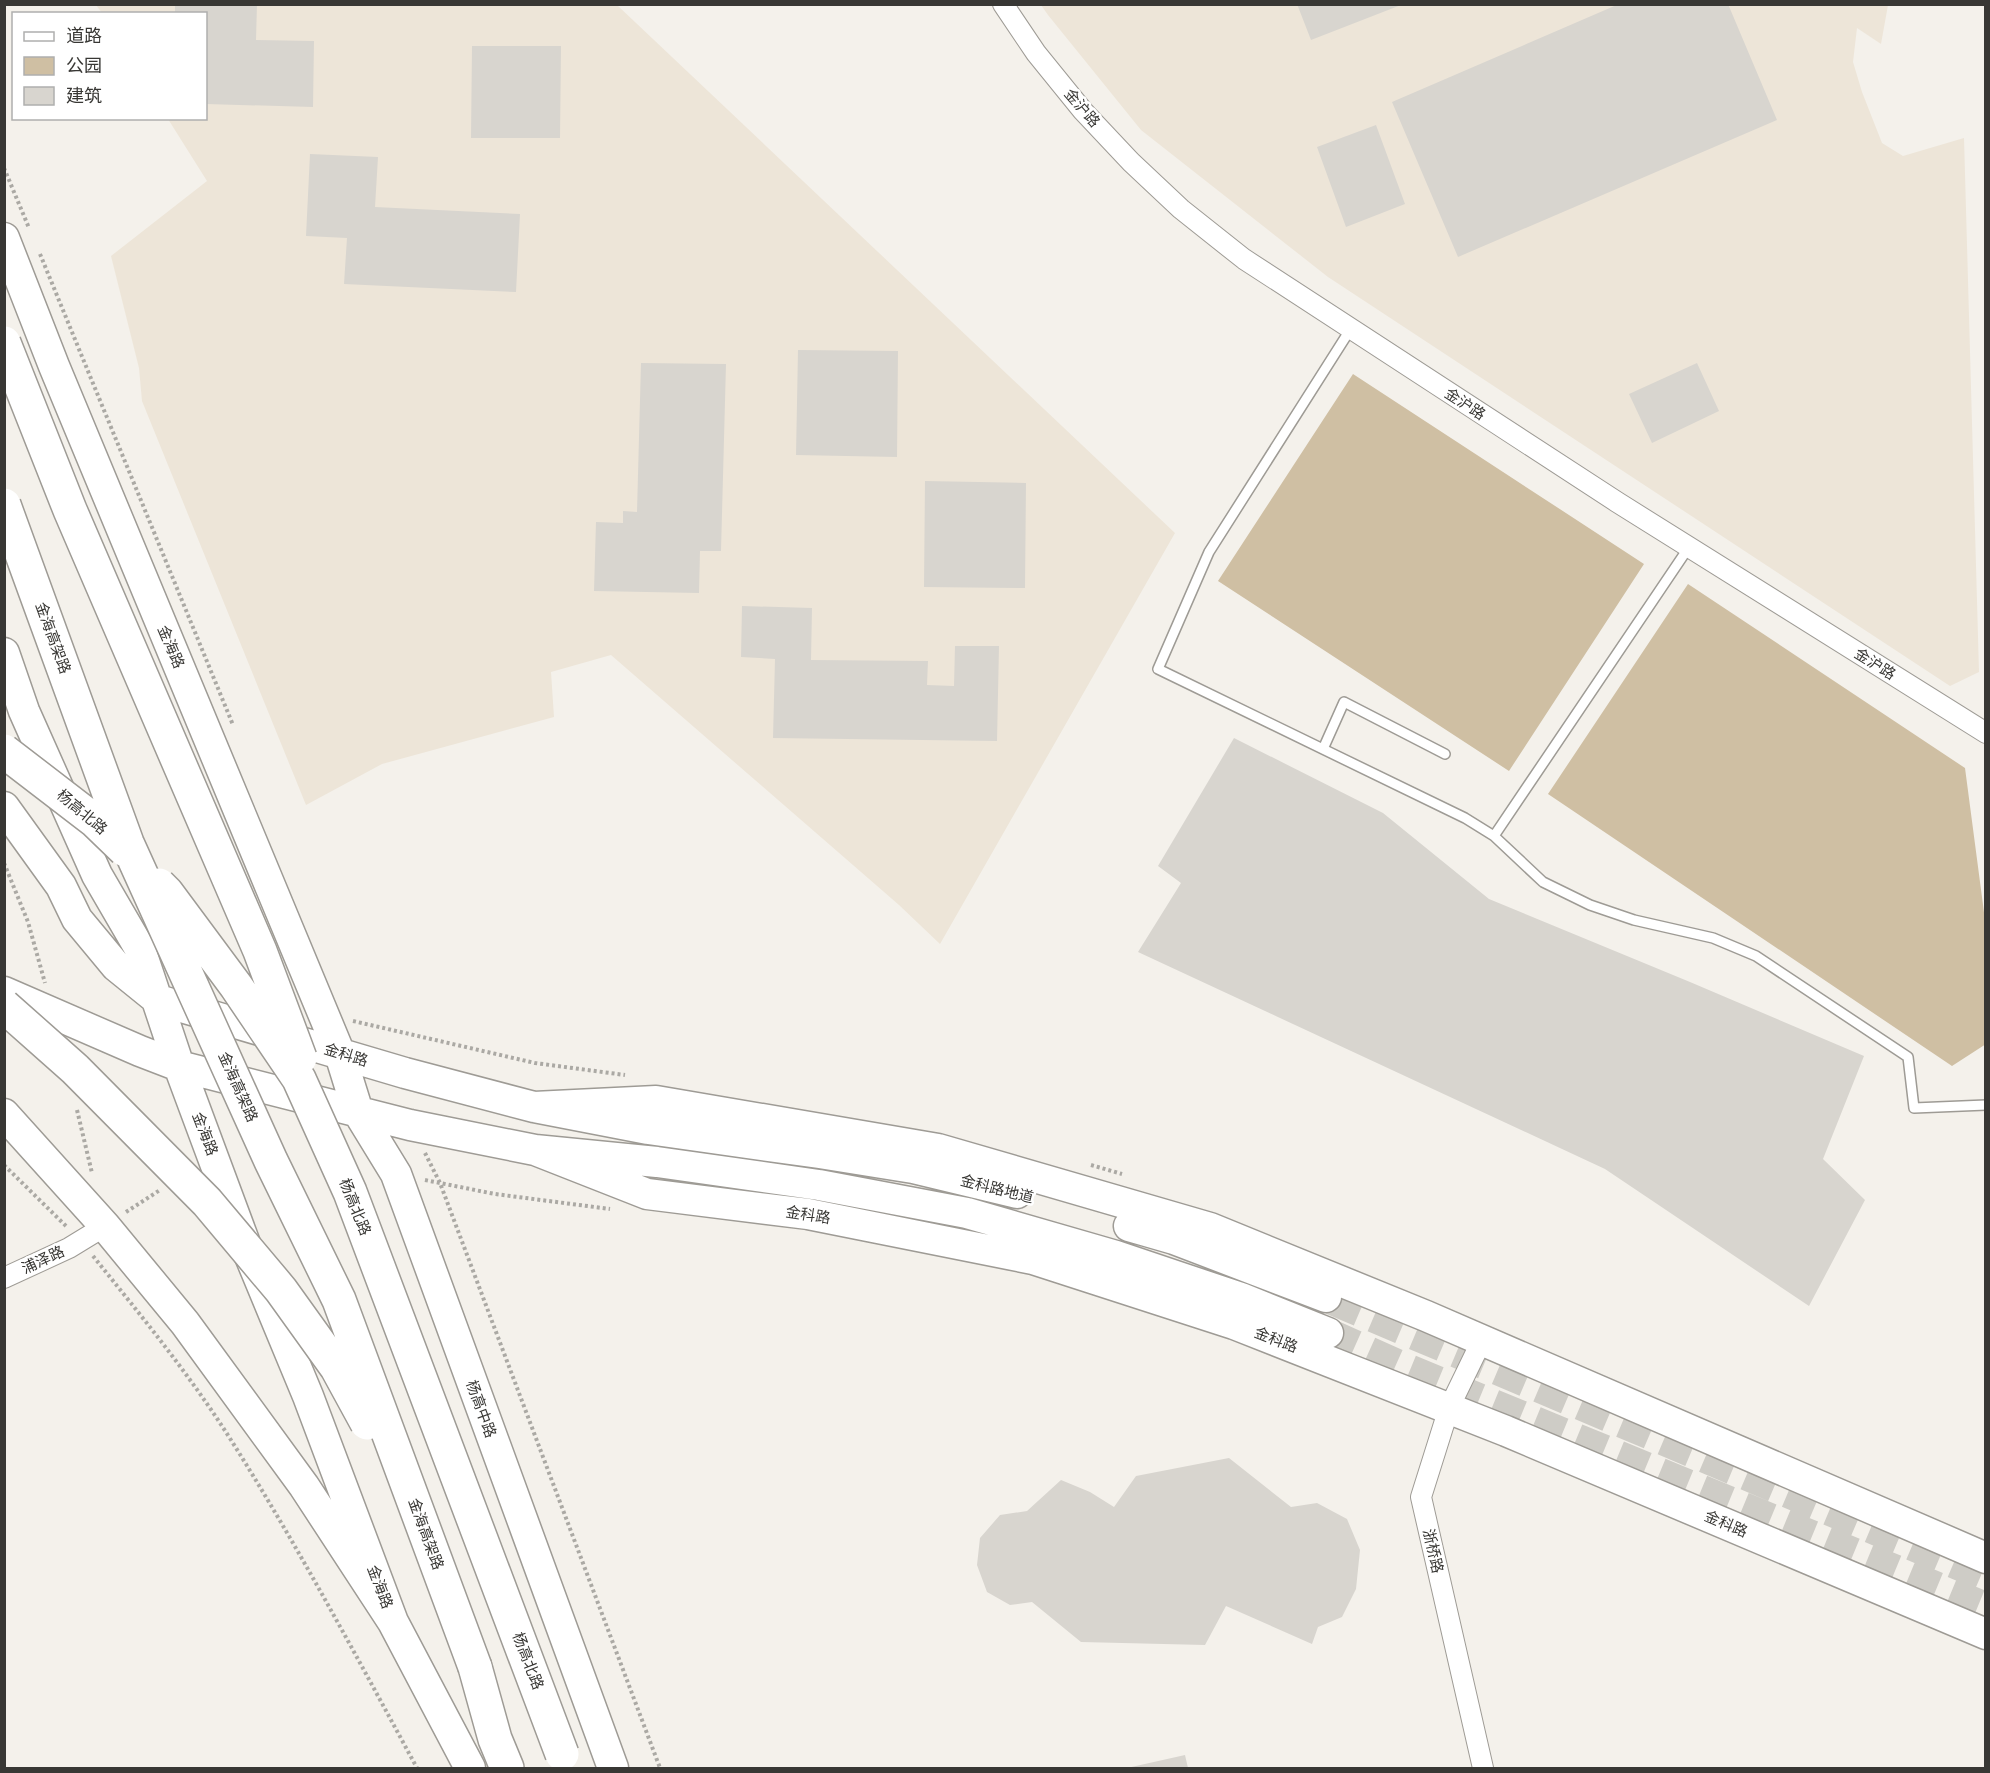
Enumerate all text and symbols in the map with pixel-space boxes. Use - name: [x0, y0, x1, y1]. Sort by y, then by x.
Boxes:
- legend: [12, 12, 207, 120]
- text: 道路: [66, 25, 102, 47]
- text: 公园: [66, 55, 102, 77]
- text: 建筑: [66, 85, 102, 107]
- street label: 金沪路: [1060, 85, 1104, 131]
- street label: 金沪路: [1441, 384, 1489, 424]
- street label: 金海高架路: [32, 600, 74, 676]
- street label: 金海路: [154, 623, 188, 671]
- street label: 金沪路: [1851, 644, 1899, 684]
- street label: 杨高北路: [53, 786, 111, 838]
- street label: 金科路: [322, 1040, 370, 1070]
- street label: 金海高架路: [215, 1049, 261, 1125]
- street label: 金海路: [189, 1110, 221, 1158]
- street label: 金科路地道: [958, 1171, 1036, 1207]
- street label: 杨高北路: [335, 1176, 375, 1238]
- street label: 金科路: [784, 1203, 832, 1227]
- street label: 浦泽路: [19, 1242, 67, 1278]
- street label: 金科路: [1252, 1324, 1300, 1356]
- street label: 杨高中路: [462, 1378, 500, 1440]
- street label: 金海高架路: [405, 1496, 447, 1572]
- street label: 金科路: [1702, 1507, 1750, 1541]
- street label: 浙桥路: [1419, 1527, 1447, 1575]
- street label: 金海路: [364, 1563, 396, 1611]
- street label: 杨高北路: [509, 1630, 547, 1692]

